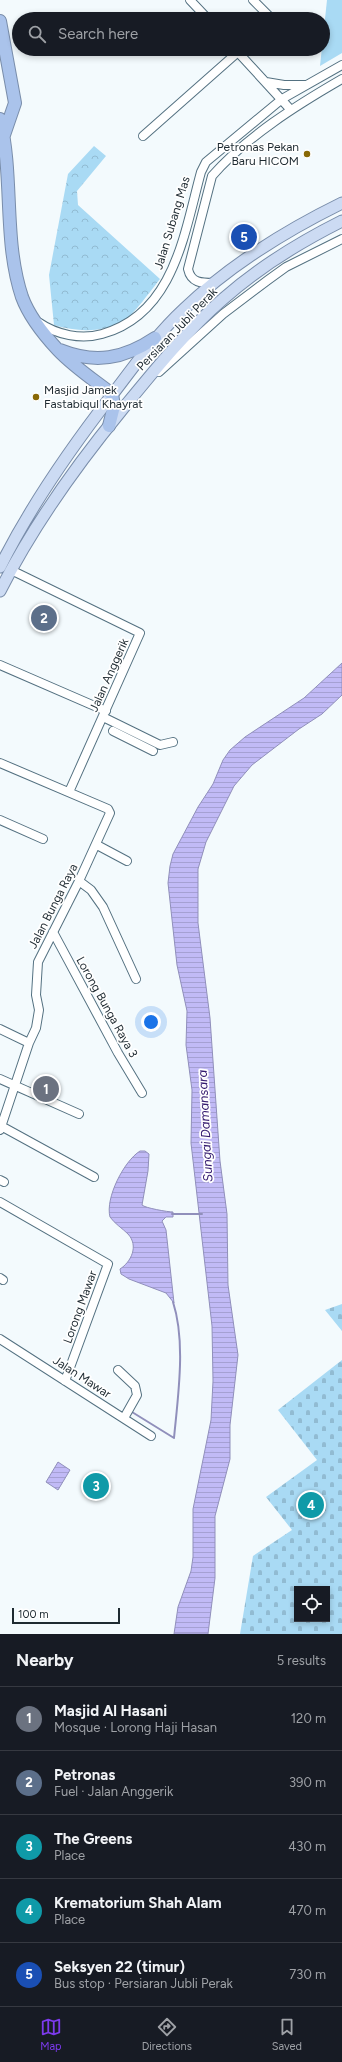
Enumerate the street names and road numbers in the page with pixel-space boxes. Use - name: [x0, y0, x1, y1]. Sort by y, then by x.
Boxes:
- street label: Jalan Subang Mas: [151, 174, 193, 271]
- street label: Persiaran Jubli Perak: [134, 285, 220, 373]
- street label: Jalan Anggerik: [87, 636, 132, 714]
- street label: Jalan Bunga Raya: [26, 861, 80, 951]
- street label: Lorong Bunga Raya 3: [73, 954, 141, 1060]
- street label: Lorong Mawar: [60, 1269, 100, 1345]
- street label: Jalan Mawar: [50, 1353, 114, 1401]

